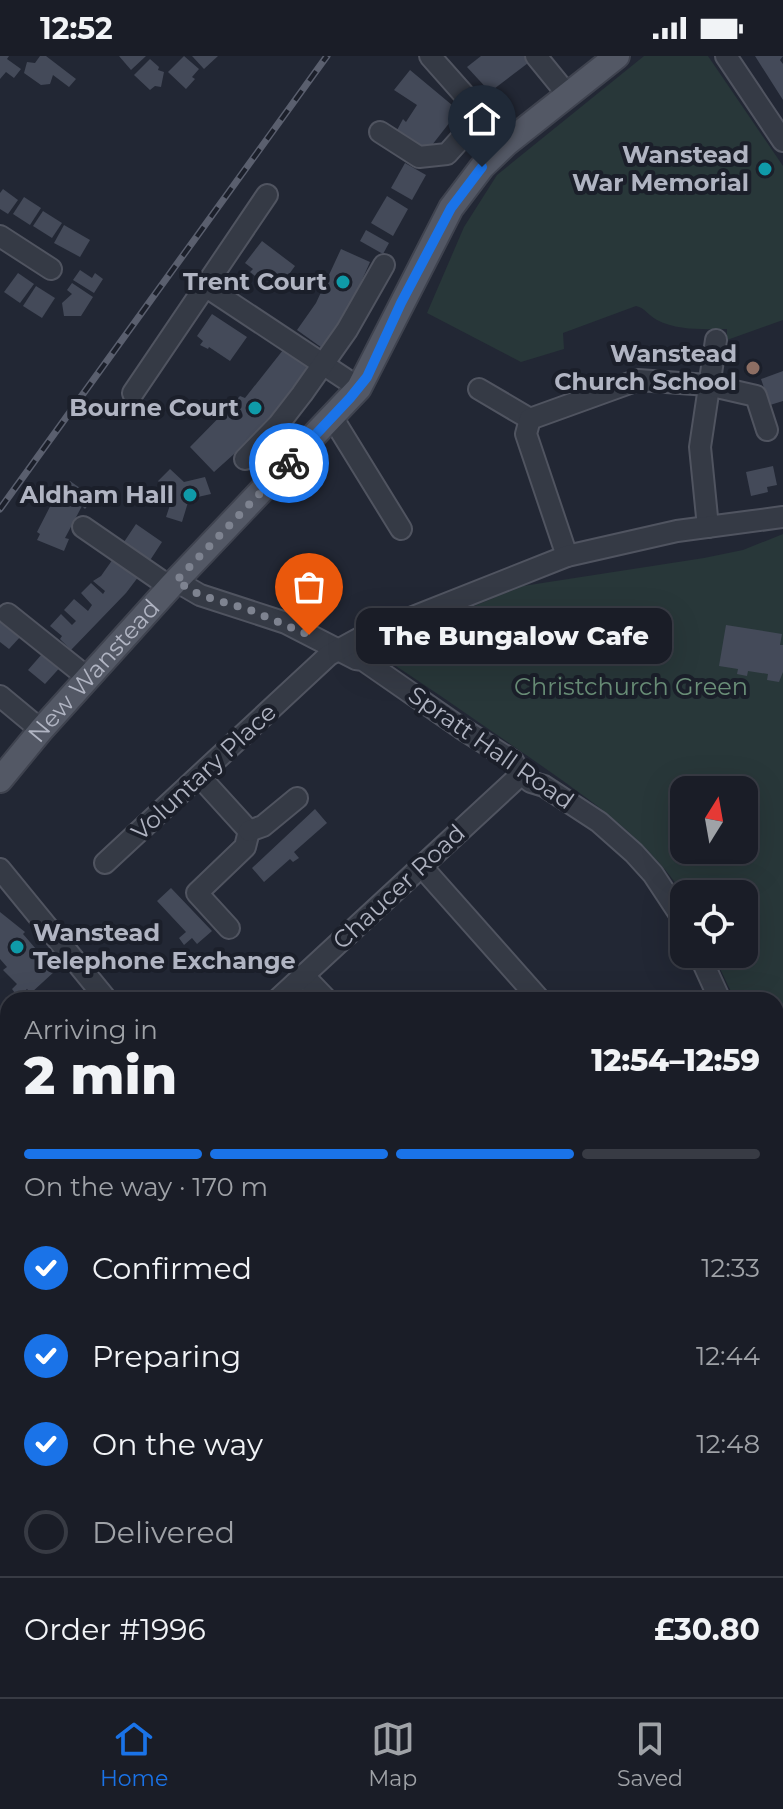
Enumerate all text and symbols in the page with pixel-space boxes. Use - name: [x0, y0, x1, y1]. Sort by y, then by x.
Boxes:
- text: 12:52: [40, 10, 113, 47]
- pin: [448, 85, 516, 167]
- icon: home: [460, 97, 504, 141]
- place label: Wanstead War Memorial: [572, 140, 749, 197]
- marker: Wanstead War Memorial: [756, 160, 774, 178]
- place label: Trent Court: [183, 267, 328, 296]
- marker: Trent Court: [334, 273, 352, 291]
- place label: Wanstead Church School: [554, 339, 737, 396]
- marker: Wanstead Church School: [744, 359, 762, 377]
- place label: Bourne Court: [69, 393, 240, 422]
- marker: Bourne Court: [246, 399, 264, 417]
- courier: [249, 423, 329, 503]
- icon: bike: [267, 441, 311, 485]
- place label: Aldham Hall: [19, 480, 174, 509]
- marker: Aldham Hall: [181, 486, 199, 504]
- pin: [275, 553, 343, 635]
- icon: bag: [287, 565, 331, 609]
- street label: New Wanstead: [22, 593, 166, 748]
- callout: The Bungalow Cafe: [357, 607, 673, 663]
- text: The Bungalow Cafe: [379, 620, 649, 652]
- park label: Christchurch Green: [514, 672, 748, 701]
- street label: Spratt Hall Road: [403, 680, 579, 815]
- street label: Voluntary Place: [125, 697, 282, 846]
- north arrow: [670, 776, 758, 864]
- map controls: [670, 776, 758, 968]
- street label: Chaucer Road: [327, 818, 471, 955]
- button: locate: [670, 880, 758, 968]
- place label: Wanstead Telephone Exchange: [33, 918, 296, 975]
- marker: Wanstead Telephone Exchange: [8, 938, 26, 956]
- text: Arriving in: [24, 1014, 158, 1046]
- text: 12:54–12:59: [591, 1042, 760, 1079]
- text: 2 min: [24, 1044, 177, 1107]
- text: On the way · 170 m: [24, 1171, 268, 1203]
- icon: check: [24, 1246, 68, 1290]
- text: Confirmed: [92, 1250, 252, 1287]
- text: 12:33: [701, 1252, 760, 1284]
- icon: check: [24, 1334, 68, 1378]
- text: Preparing: [92, 1338, 241, 1375]
- text: 12:44: [696, 1340, 760, 1372]
- icon: check: [24, 1422, 68, 1466]
- text: On the way: [92, 1426, 263, 1463]
- text: 12:48: [696, 1428, 760, 1460]
- text: Delivered: [92, 1514, 235, 1551]
- text: Order #1996: [24, 1611, 206, 1648]
- text: £30.80: [654, 1611, 760, 1648]
- tab: Home: [100, 1717, 168, 1792]
- tab: Map: [368, 1717, 417, 1792]
- tab: Saved: [617, 1717, 683, 1792]

